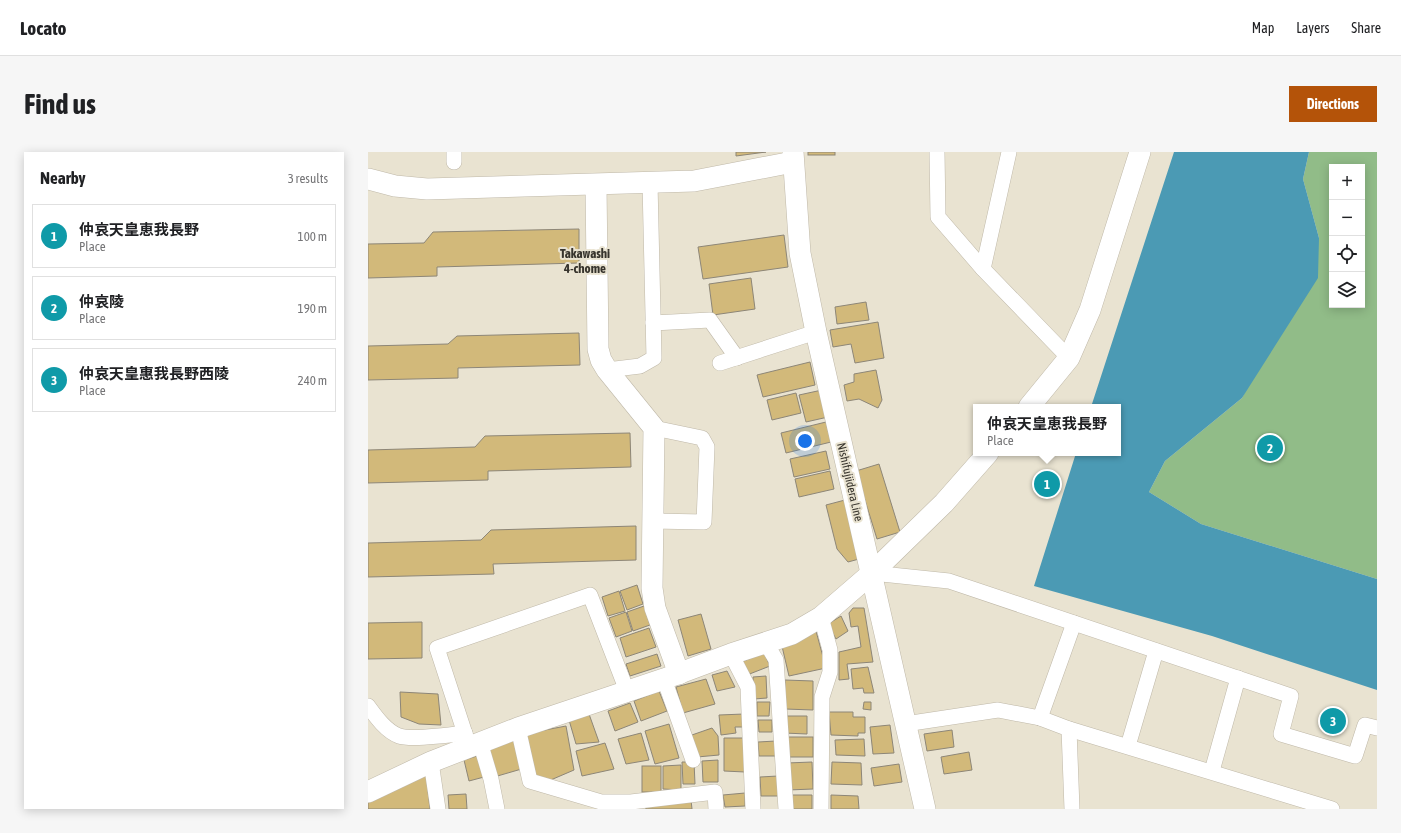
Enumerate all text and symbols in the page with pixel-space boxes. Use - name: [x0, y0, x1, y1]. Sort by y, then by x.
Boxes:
- text: Locato: [20, 17, 66, 39]
- text: Map: [1252, 20, 1274, 36]
- text: Layers: [1296, 20, 1329, 36]
- text: Share: [1351, 20, 1381, 36]
- button: Directions: [1289, 86, 1377, 122]
- text: Find us: [24, 88, 96, 120]
- map controls: [1329, 164, 1365, 308]
- button: +: [1329, 164, 1365, 200]
- text: Nearby: [40, 168, 86, 188]
- text: 3 results: [288, 171, 328, 186]
- button: −: [1329, 200, 1365, 236]
- text: 仲哀天皇恵我長野: [79, 221, 199, 238]
- text: 1: [51, 229, 57, 244]
- text: 100 m: [298, 229, 327, 244]
- button: locate: [1329, 236, 1365, 272]
- text: Place: [79, 239, 106, 254]
- district label: Takawashi 4-chome: [560, 246, 610, 276]
- button: layers: [1329, 272, 1365, 308]
- text: 仲哀陵: [79, 293, 124, 310]
- text: 2: [51, 301, 57, 316]
- text: 190 m: [298, 301, 327, 316]
- text: Place: [79, 311, 106, 326]
- text: 仲哀天皇惠我長野西陵: [79, 365, 229, 382]
- text: 3: [51, 373, 57, 388]
- text: 240 m: [298, 373, 327, 388]
- text: Place: [79, 383, 106, 398]
- popup: [973, 404, 1121, 456]
- text: 仲哀天皇恵我長野: [987, 415, 1107, 432]
- your location: [795, 431, 815, 451]
- text: Place: [987, 433, 1014, 448]
- pin: 2: [1257, 433, 1283, 463]
- street label: Nishifujiidera Line: [834, 441, 866, 523]
- pin: 1: [1034, 469, 1060, 499]
- pin: 3: [1320, 706, 1346, 736]

